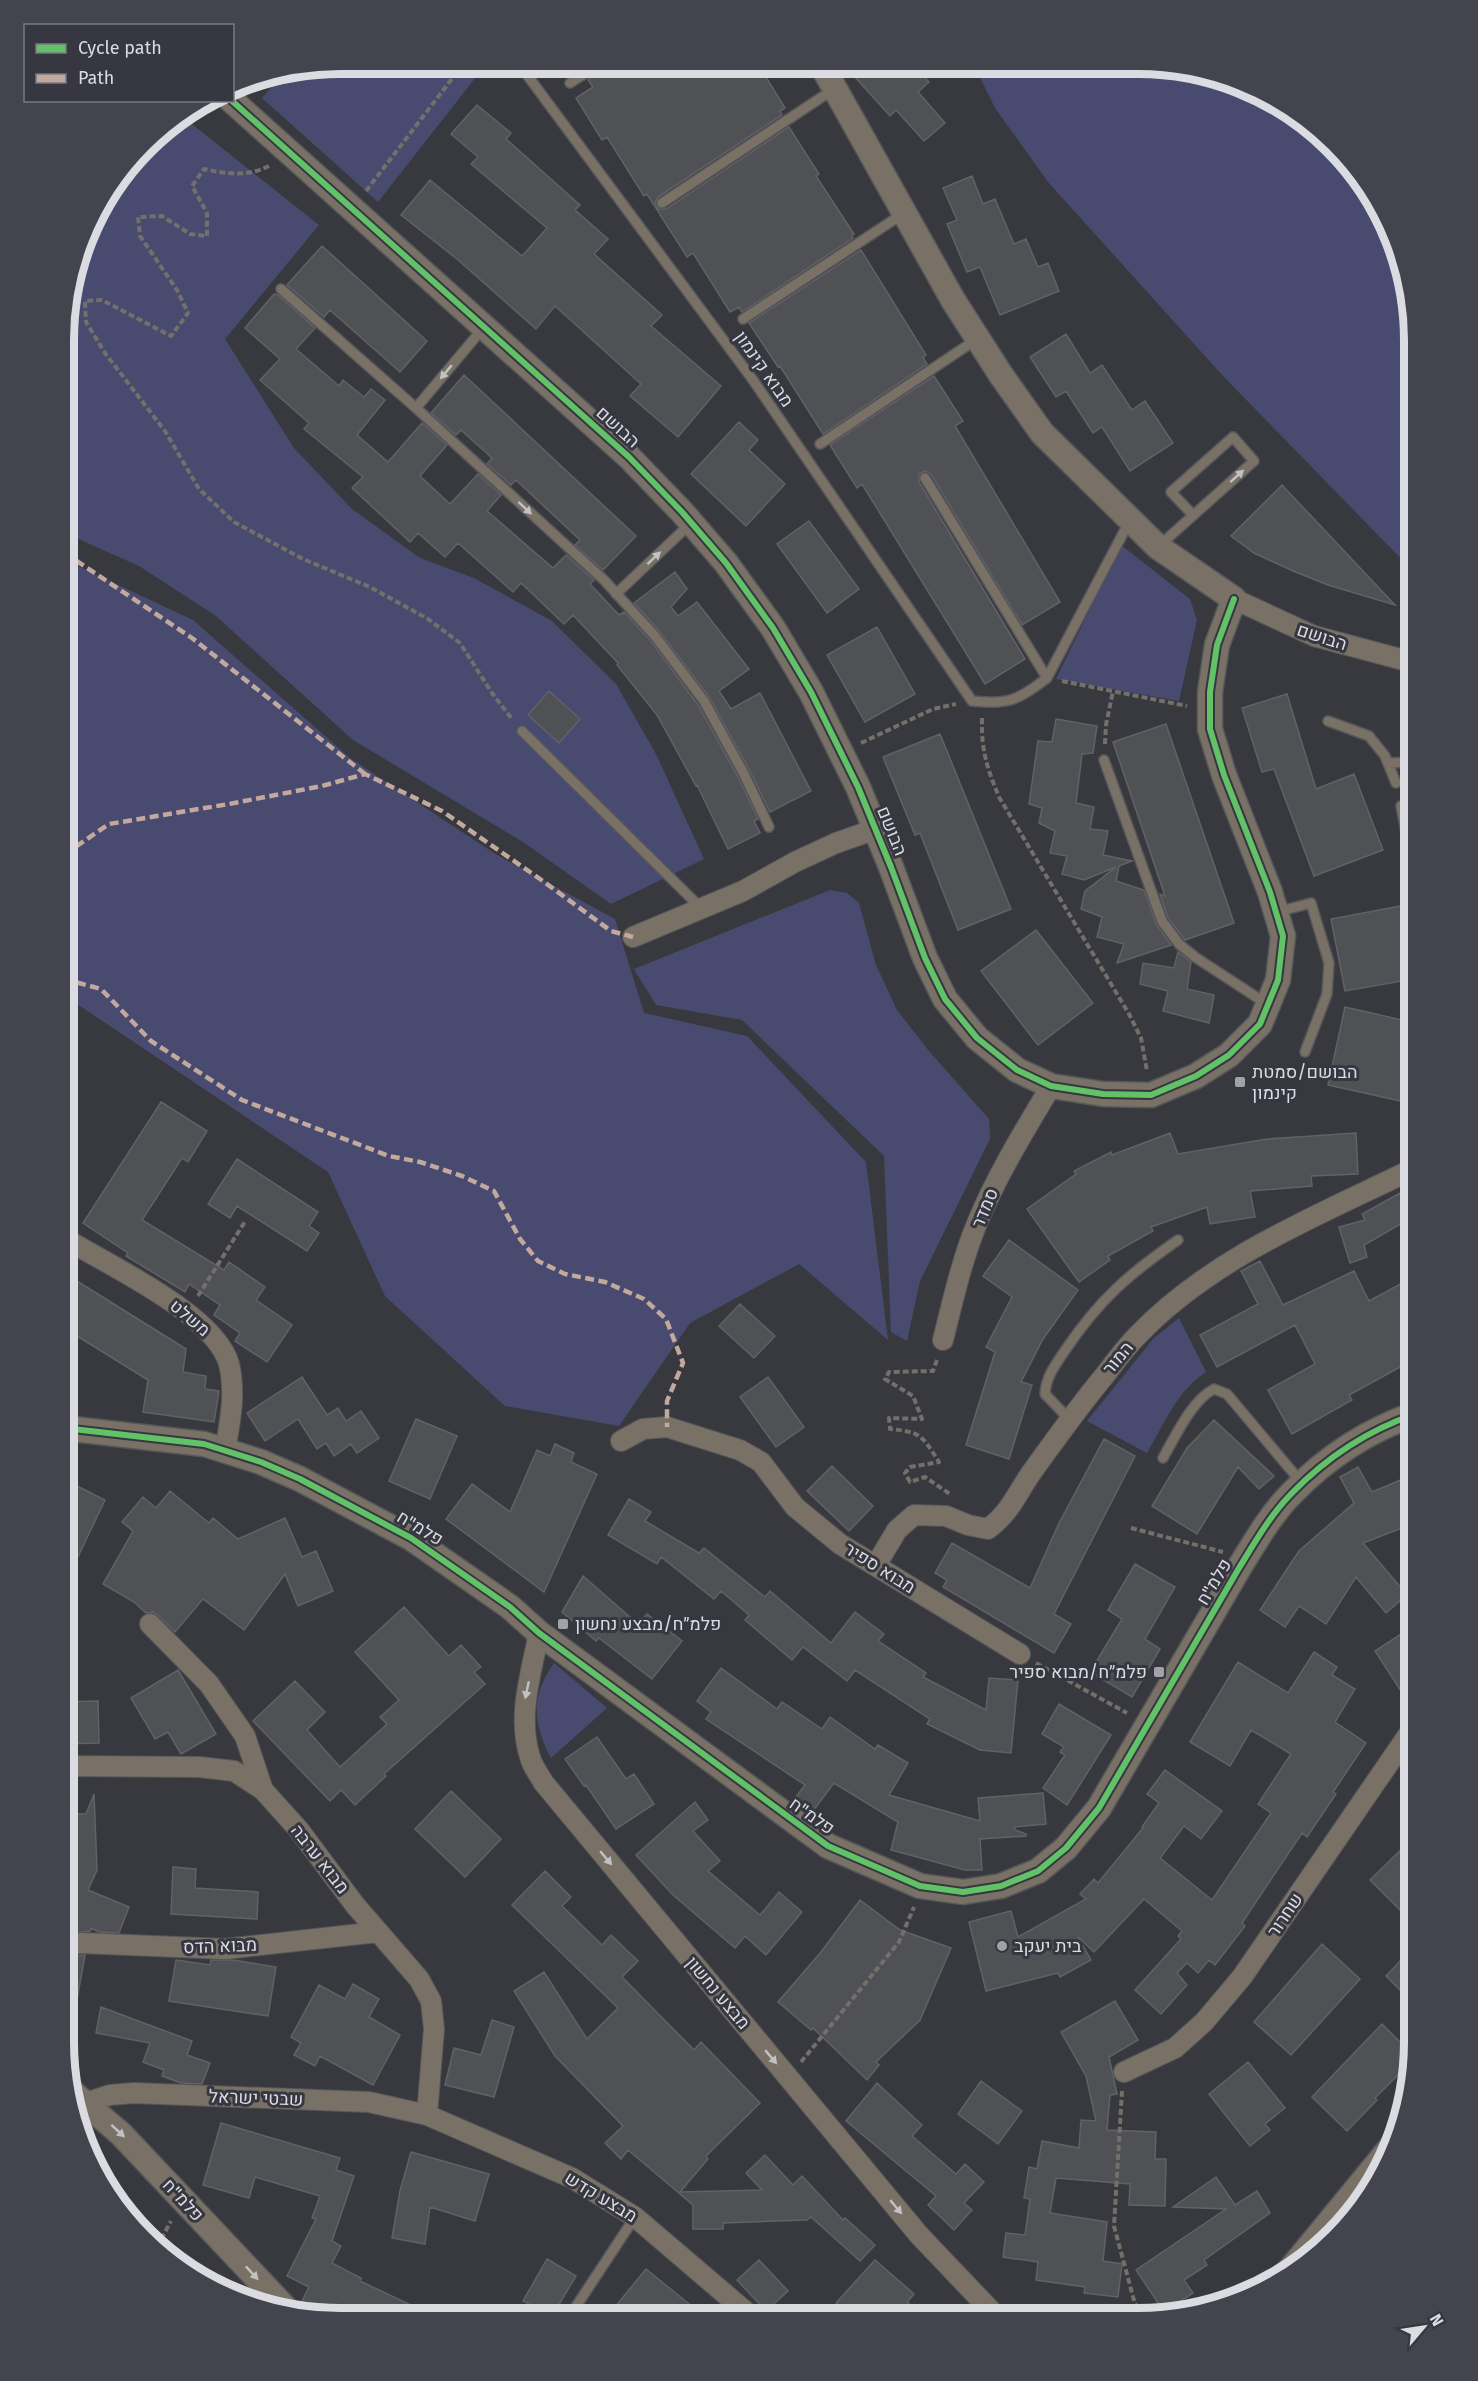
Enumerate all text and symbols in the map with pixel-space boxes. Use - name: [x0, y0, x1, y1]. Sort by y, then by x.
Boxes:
- legend: [24, 24, 234, 102]
- text: Cycle path: [78, 37, 162, 59]
- text: Path: [78, 67, 114, 89]
- street label: מבוא קינמון: [730, 327, 798, 411]
- one-way arrow: [440, 364, 453, 379]
- street label: הבושם: [592, 402, 644, 452]
- one-way arrow: [1229, 469, 1244, 483]
- one-way arrow: [517, 501, 532, 515]
- one-way arrow: [646, 551, 661, 565]
- street label: הבושם: [1294, 619, 1350, 655]
- street label: הבושם: [872, 803, 912, 859]
- place label: הבושם/סמטת קינמון: [1252, 1061, 1358, 1104]
- marker: הבושם/סמטת קינמון: [1233, 1075, 1247, 1089]
- street label: סמדר: [967, 1185, 1003, 1231]
- street label: משלט: [165, 1295, 215, 1341]
- street label: המור: [1098, 1337, 1138, 1379]
- street label: פלמ"ח: [393, 1506, 447, 1550]
- street label: מבוא ספיר: [840, 1538, 920, 1598]
- street label: פלמ"ח: [1192, 1555, 1236, 1609]
- place label: פלמ״ח/מבצע נחשון: [575, 1613, 721, 1635]
- marker: פלמ״ח/מבצע נחשון: [556, 1617, 570, 1631]
- place label: פלמ״ח/מבוא ספיר: [1009, 1661, 1147, 1683]
- marker: פלמ״ח/מבוא ספיר: [1152, 1665, 1166, 1679]
- one-way arrow: [522, 1681, 532, 1699]
- street label: פלמ"ח: [785, 1793, 839, 1839]
- street label: מבוא ערבה: [286, 1820, 354, 1898]
- one-way arrow: [599, 1850, 612, 1865]
- street label: שחרור: [1262, 1889, 1308, 1941]
- street label: מבוא הדס: [183, 1934, 257, 1958]
- place label: בית יעקב: [1014, 1935, 1082, 1957]
- marker: בית יעקב: [995, 1939, 1009, 1953]
- street label: מבצע נחשון: [681, 1952, 755, 2034]
- one-way arrow: [764, 2049, 777, 2064]
- street label: שבטי ישראל: [208, 2085, 304, 2111]
- one-way arrow: [110, 2124, 125, 2138]
- street label: מבצע קדש: [561, 2167, 641, 2227]
- street label: פלמ"ח: [158, 2174, 208, 2226]
- one-way arrow: [889, 2199, 901, 2214]
- one-way arrow: [244, 2265, 258, 2279]
- north arrow: [1394, 2297, 1454, 2357]
- text: N: [1426, 2311, 1448, 2329]

